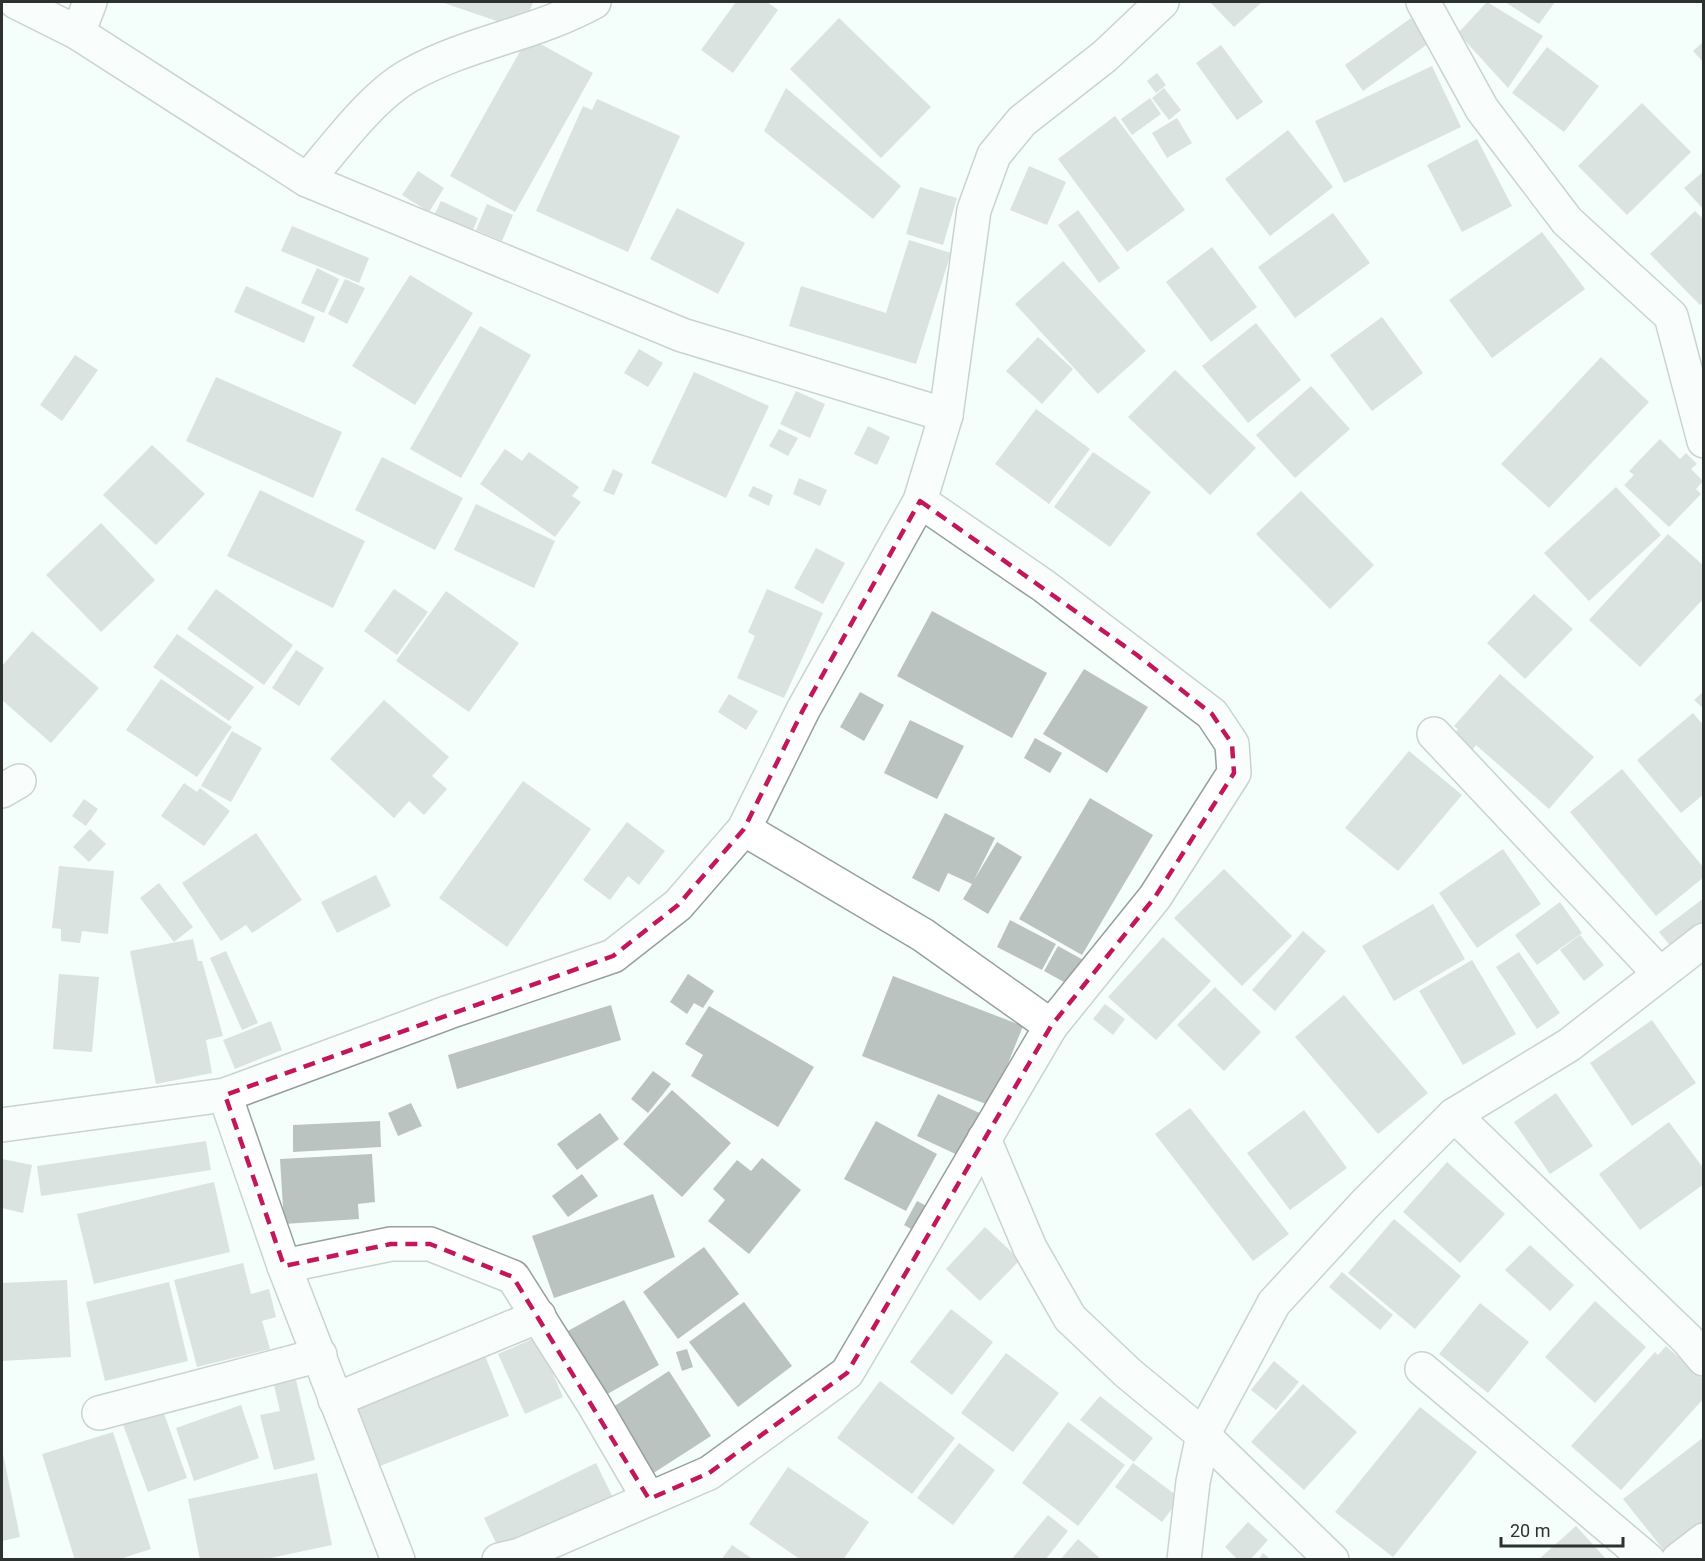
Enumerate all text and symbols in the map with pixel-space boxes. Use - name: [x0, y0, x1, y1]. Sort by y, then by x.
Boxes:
- scale bar: [1501, 1510, 1622, 1548]
- text: 20 m: [1510, 1520, 1550, 1541]

